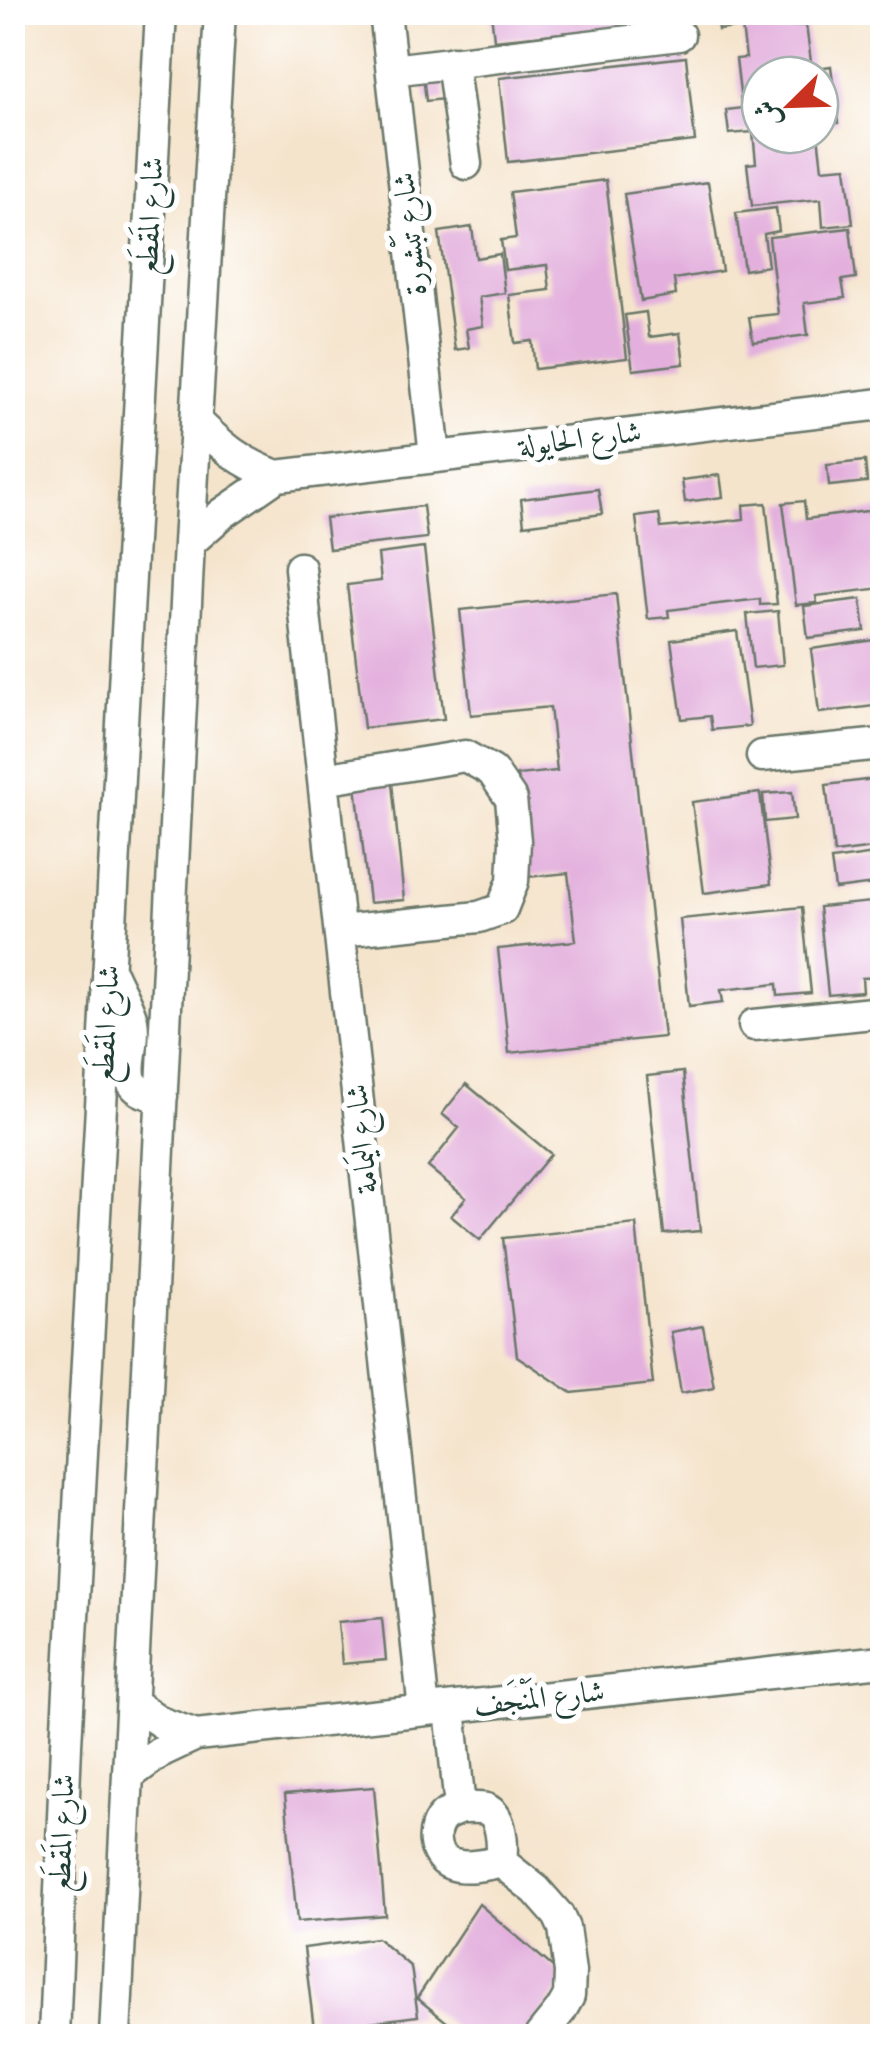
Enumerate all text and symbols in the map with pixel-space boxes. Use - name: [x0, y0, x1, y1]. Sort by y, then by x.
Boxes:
- north arrow: [740, 55, 840, 155]
- text: ش: [747, 95, 788, 134]
- street label: شارع المَقطَع: [124, 156, 180, 276]
- street label: شارع تَبْشورة: [381, 170, 441, 298]
- street label: شارع الحايولة: [515, 414, 644, 471]
- street label: شارع المَقطَع: [80, 964, 136, 1084]
- street label: شارع اليَمامة: [334, 1082, 392, 1196]
- street label: شارع المَنْجَف: [471, 1669, 607, 1729]
- street label: شارع المَقطَع: [37, 1773, 91, 1893]

